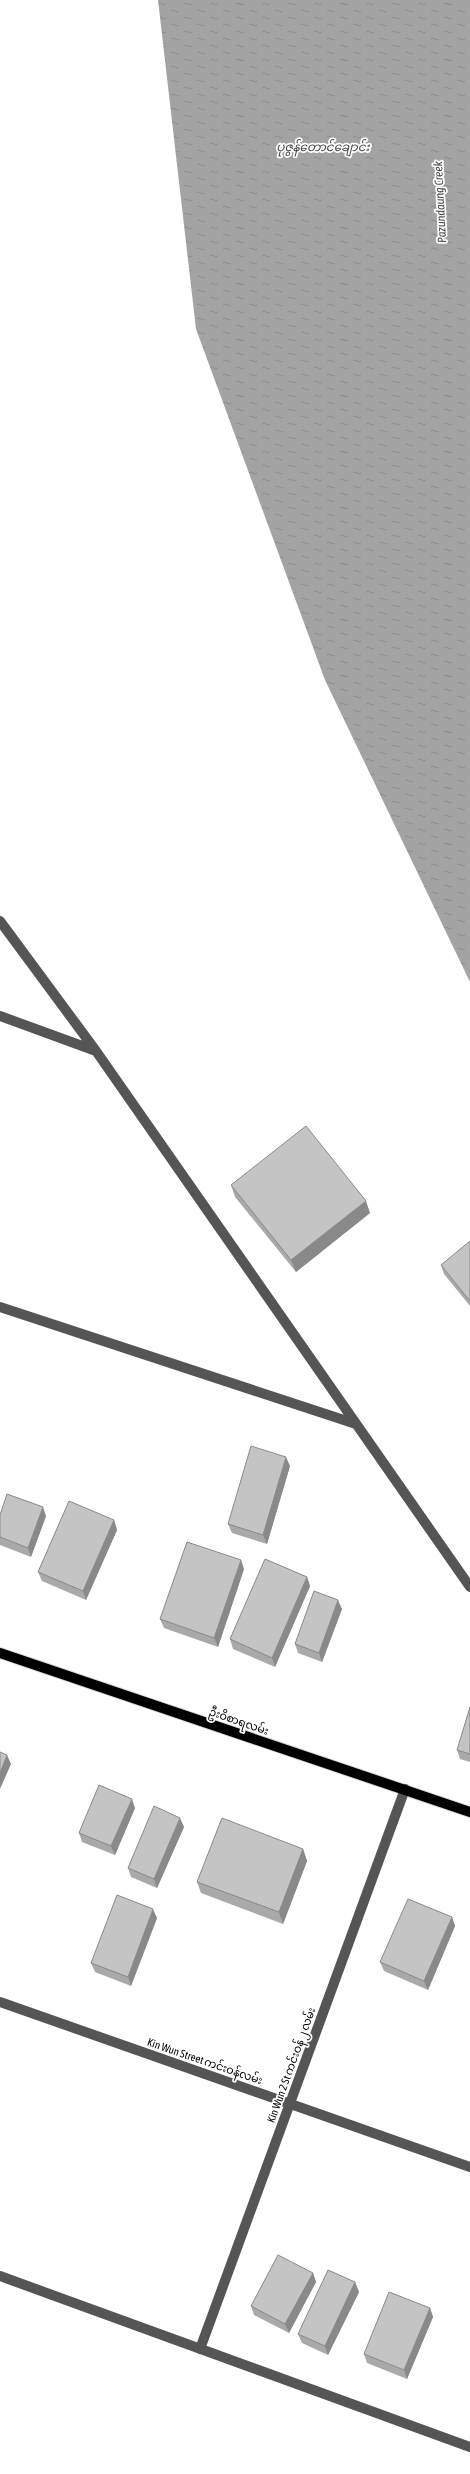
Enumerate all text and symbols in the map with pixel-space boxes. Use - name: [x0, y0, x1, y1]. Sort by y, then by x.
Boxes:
- water label: ပုဇွန်တောင်ချောင်း: [276, 138, 371, 157]
- water label: Pazundaung Creek: [431, 160, 449, 243]
- street label: ဦးဝိစာရလမ်း: [207, 1704, 271, 1740]
- street label: Kin Wun 2 St ကင်းဝန် ၂ လမ်း: [264, 2005, 320, 2125]
- street label: Kin Wun Street ကင်းဝန်လမ်း: [145, 2035, 265, 2089]

